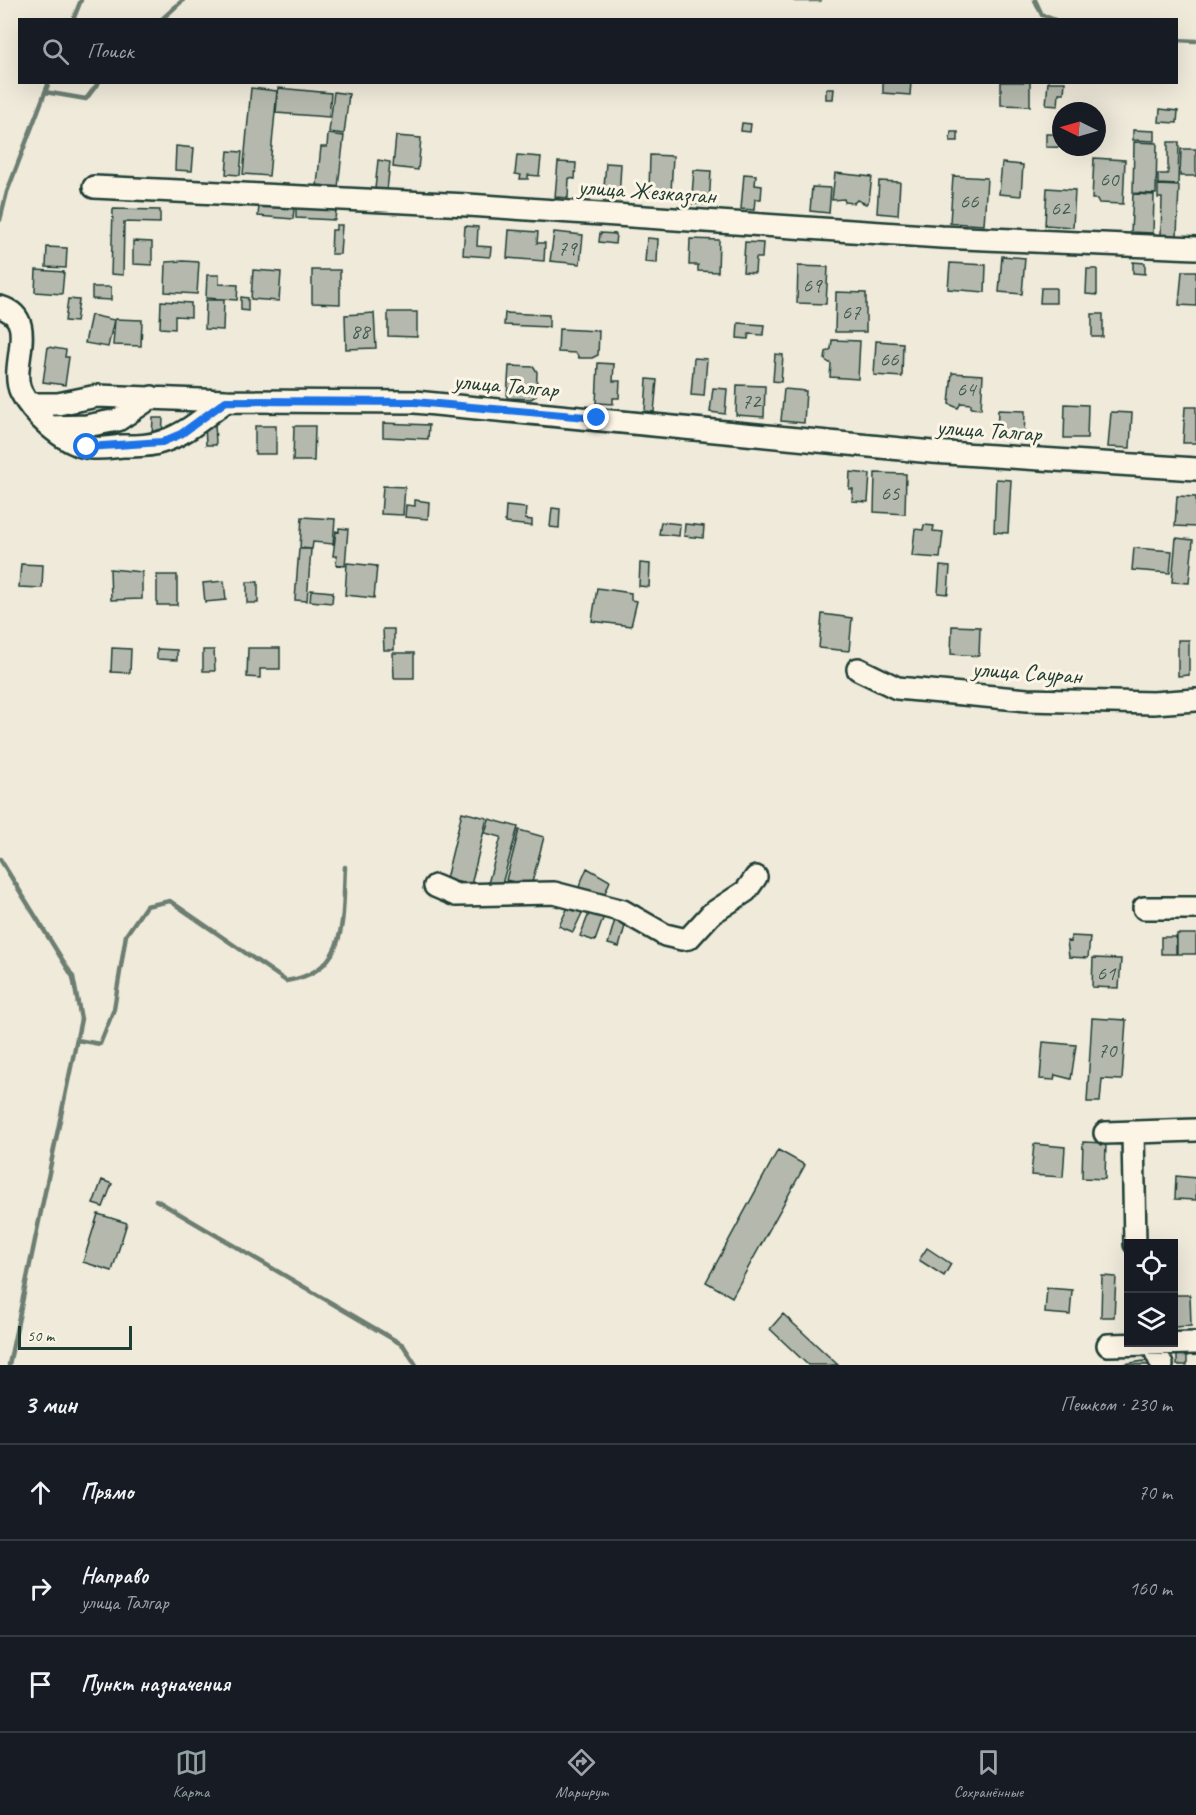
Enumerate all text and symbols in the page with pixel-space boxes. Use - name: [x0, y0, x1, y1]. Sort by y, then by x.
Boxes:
- search box: [18, 18, 1178, 84]
- icon: search: [39, 35, 72, 68]
- text: Поиск: [87, 37, 133, 65]
- north arrow: [1052, 102, 1106, 156]
- house number: 60: [1100, 166, 1120, 192]
- street label: улица Жезказган: [575, 171, 719, 211]
- house number: 66: [960, 188, 979, 214]
- house number: 62: [1051, 195, 1071, 221]
- house number: 79: [558, 235, 578, 261]
- house number: 69: [803, 272, 823, 298]
- house number: 67: [842, 299, 862, 325]
- house number: 88: [351, 318, 372, 344]
- house number: 66: [880, 346, 899, 372]
- street label: улица Талгар: [450, 365, 562, 405]
- house number: 64: [957, 376, 978, 402]
- house number: 72: [742, 388, 762, 414]
- route end: [583, 404, 609, 430]
- street label: улица Талгар: [934, 411, 1044, 449]
- route start: [73, 433, 99, 459]
- house number: 65: [881, 480, 901, 506]
- street label: улица Сауран: [969, 653, 1085, 691]
- house number: 61: [1097, 960, 1117, 986]
- house number: 70: [1098, 1037, 1118, 1063]
- map controls: [1124, 1239, 1178, 1347]
- button: locate: [1124, 1239, 1178, 1293]
- button: layers: [1124, 1293, 1178, 1347]
- scale bar: [18, 1323, 132, 1350]
- text: 50 m: [27, 1326, 54, 1346]
- text: 3 мин: [24, 1388, 77, 1421]
- text: Пешком · 230 m: [1060, 1392, 1172, 1417]
- icon: ahead: [24, 1476, 57, 1509]
- text: Прямо: [81, 1478, 133, 1506]
- text: 70 m: [1138, 1480, 1172, 1505]
- text: Направо: [81, 1562, 148, 1590]
- icon: right: [24, 1572, 57, 1605]
- text: 160 m: [1129, 1576, 1172, 1601]
- text: улица Талгар: [81, 1590, 169, 1615]
- icon: arrive: [24, 1668, 57, 1701]
- text: Пункт назначения: [81, 1670, 230, 1698]
- tab: Карта: [173, 1746, 209, 1802]
- tab: Маршрут: [555, 1746, 608, 1802]
- tab: Сохранённые: [954, 1746, 1023, 1802]

